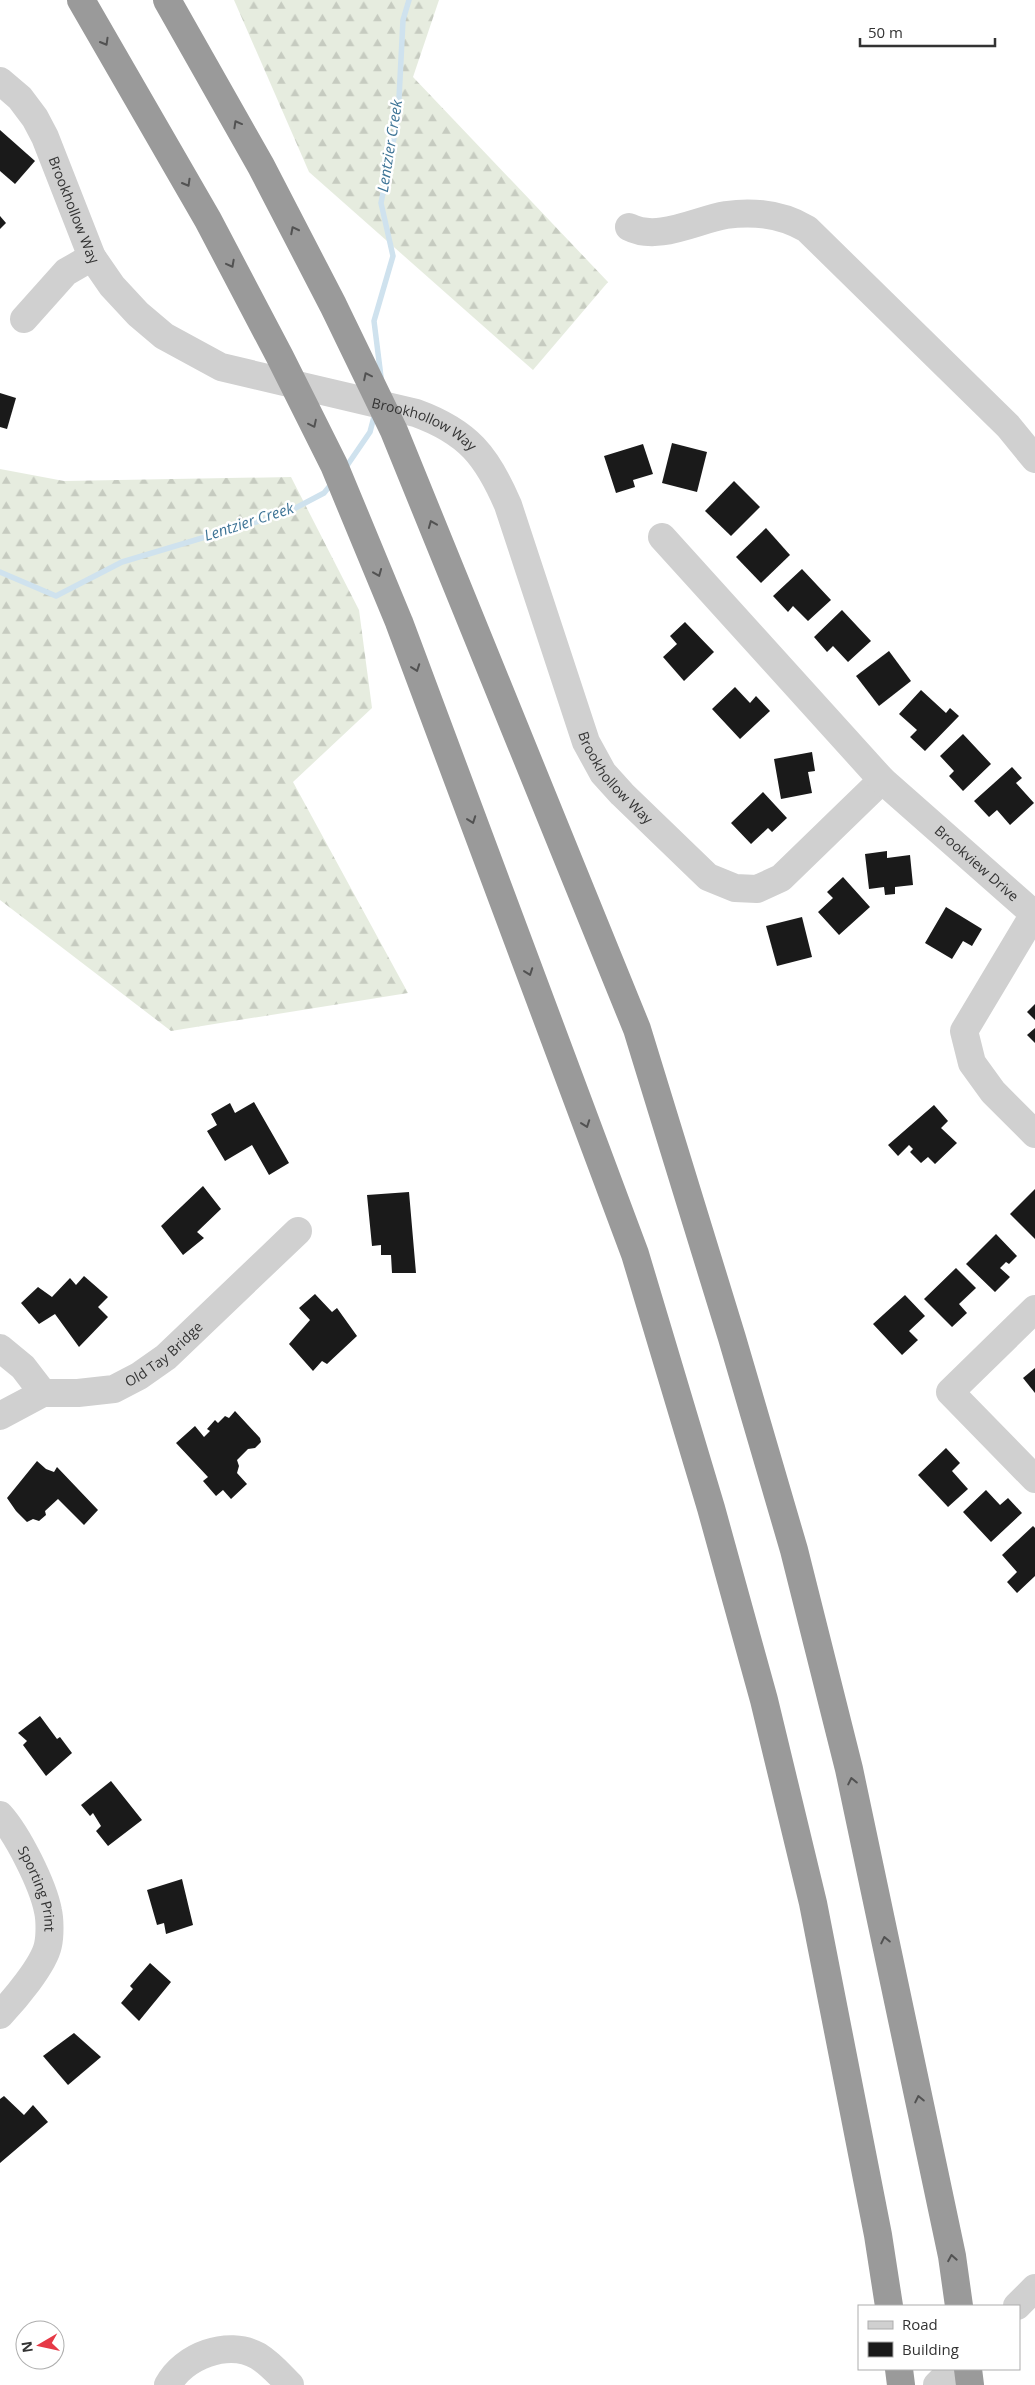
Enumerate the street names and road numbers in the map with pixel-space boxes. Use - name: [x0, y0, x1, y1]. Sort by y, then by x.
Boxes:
- street label: Brookhollow Way: [44, 153, 104, 268]
- street label: Brookhollow Way: [370, 393, 482, 455]
- street label: Brookhollow Way: [574, 729, 658, 829]
- street label: Brookview Drive: [931, 821, 1023, 905]
- street label: Old Tay Bridge: [121, 1317, 207, 1391]
- street label: Sporting Print: [14, 1842, 60, 1932]

